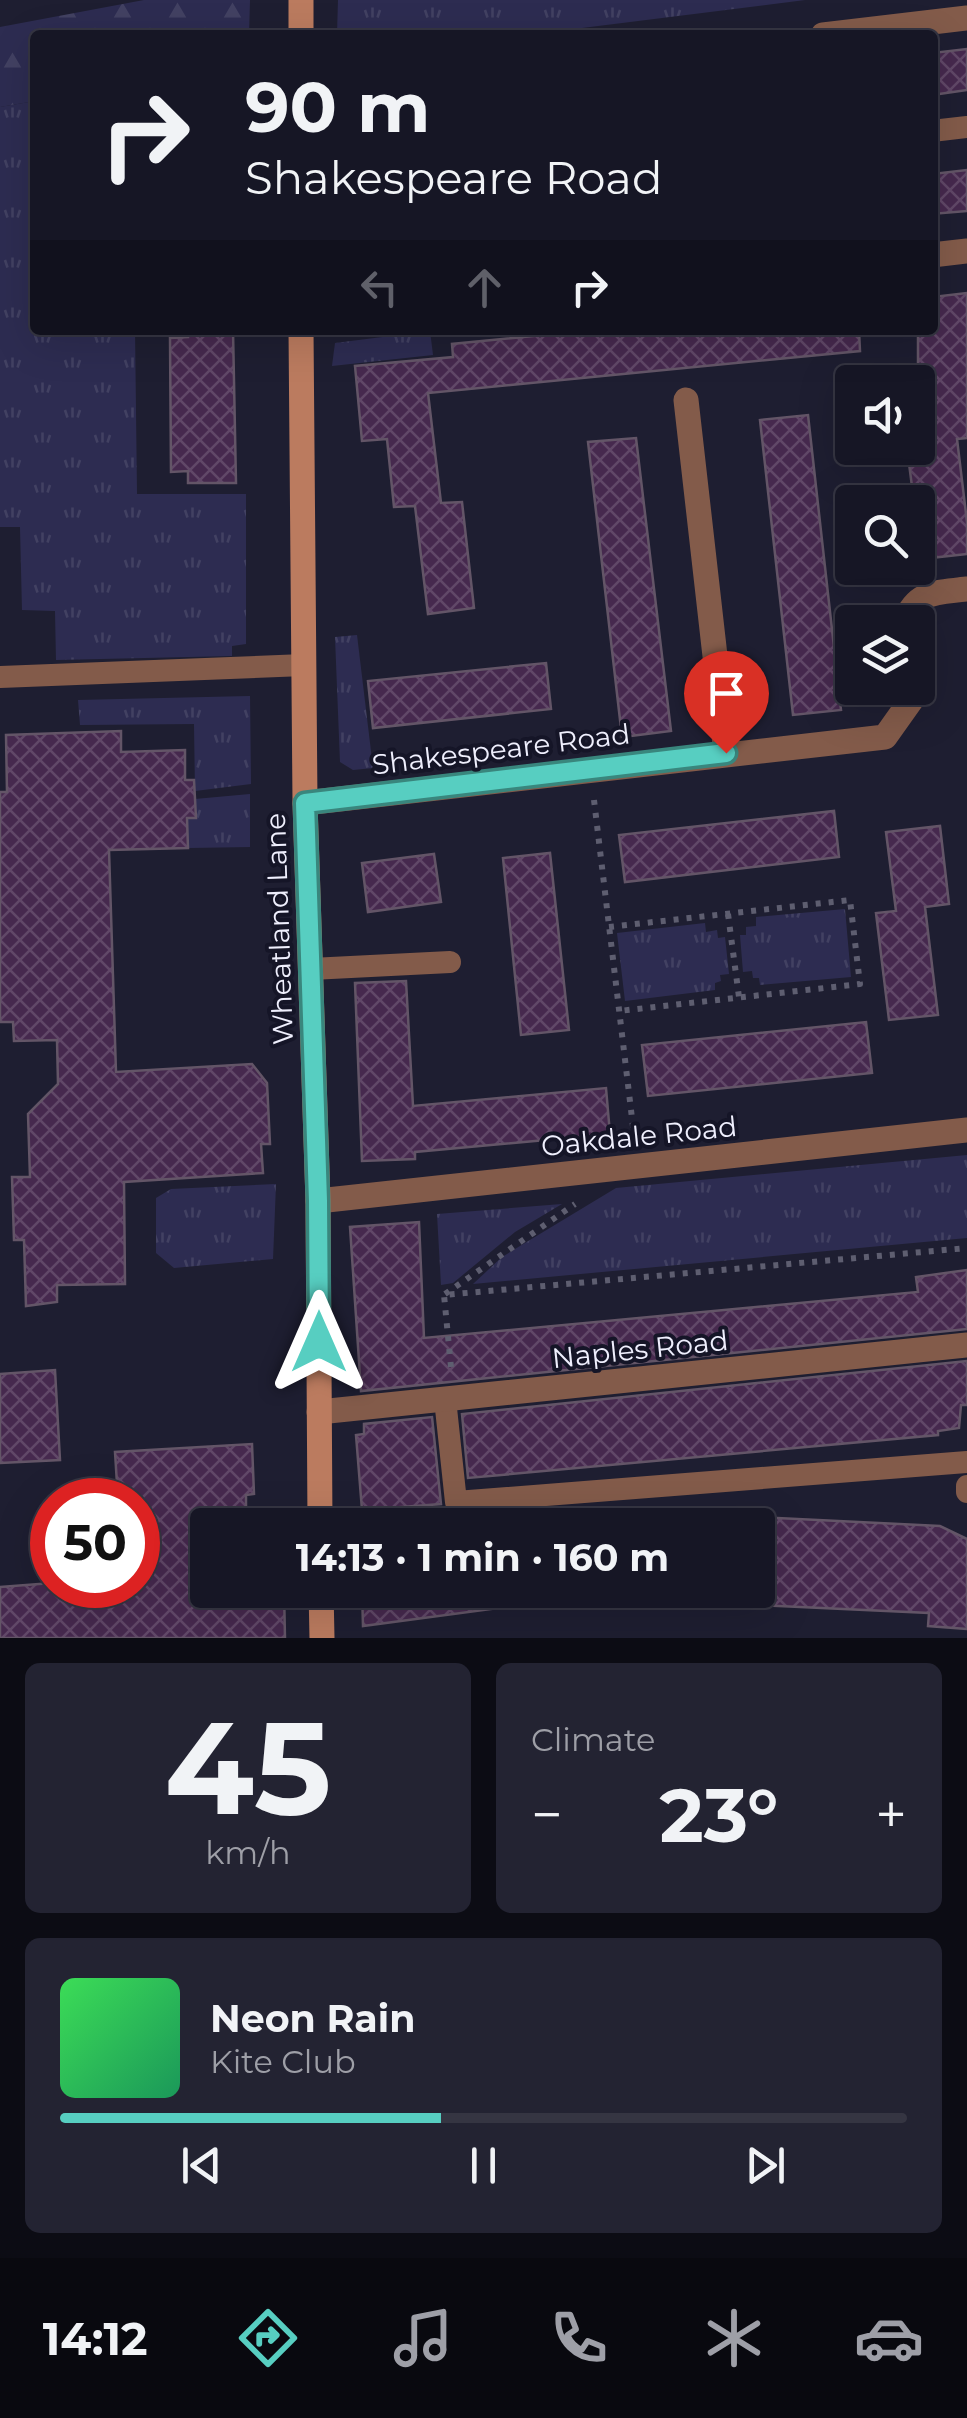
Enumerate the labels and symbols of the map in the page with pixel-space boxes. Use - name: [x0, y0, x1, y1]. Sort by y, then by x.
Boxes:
- pin: [684, 651, 769, 754]
- street label: Shakespeare Road: [370, 716, 632, 782]
- street label: Wheatland Lane: [258, 812, 300, 1046]
- street label: Oakdale Road: [539, 1109, 739, 1163]
- position arrow: [267, 1290, 371, 1394]
- street label: Naples Road: [550, 1323, 730, 1375]
- speed limit sign: 50: [30, 1478, 160, 1608]

